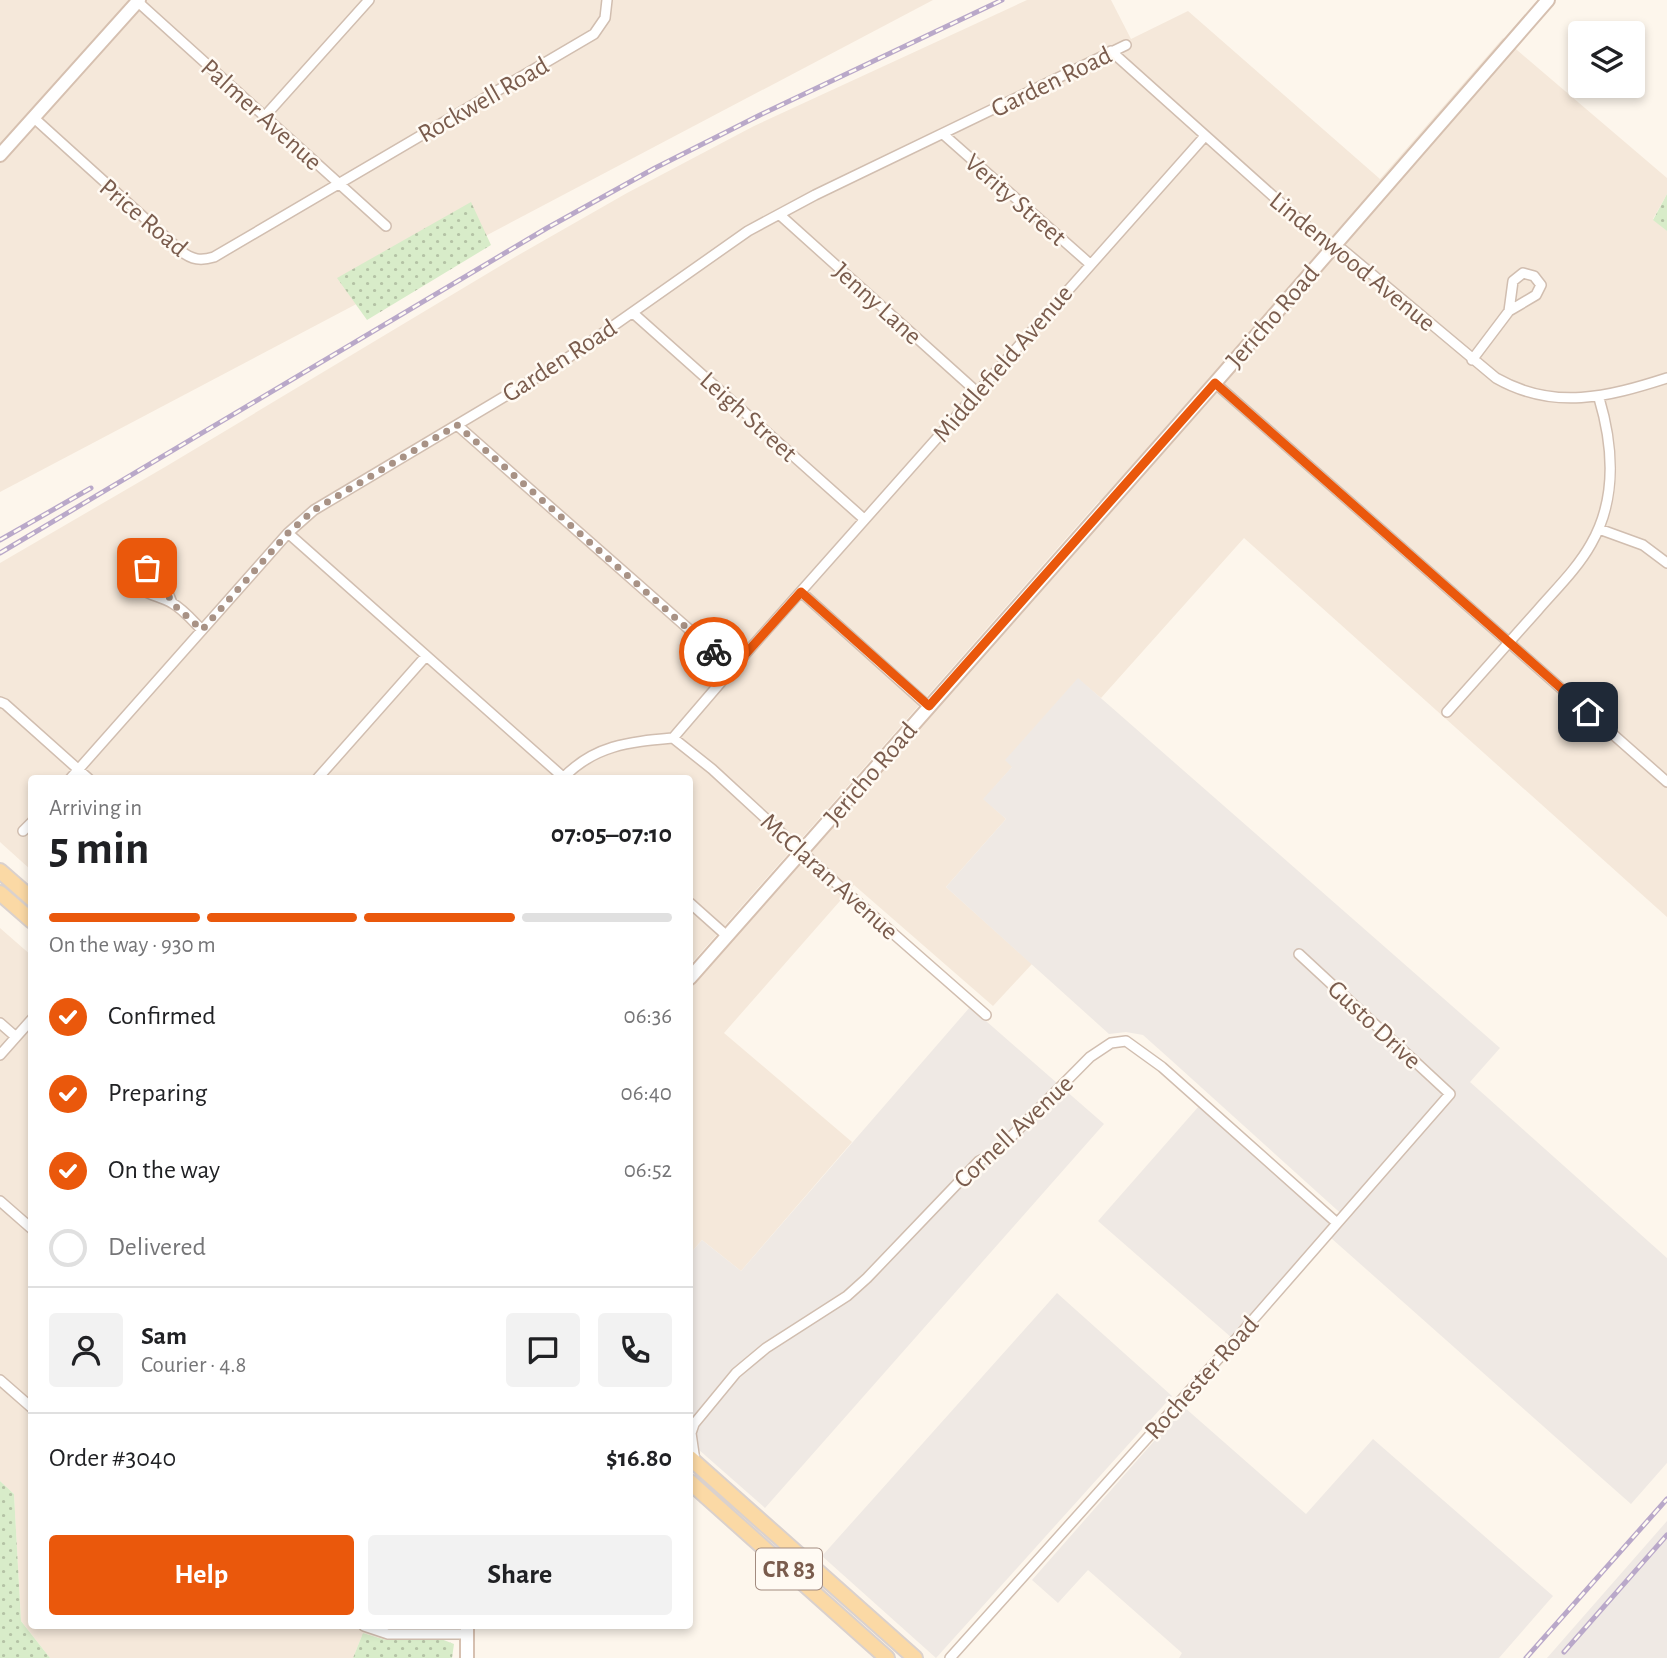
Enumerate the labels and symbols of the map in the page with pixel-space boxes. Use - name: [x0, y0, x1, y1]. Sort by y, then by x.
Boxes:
- street label: Garden Road: [987, 42, 1116, 122]
- street label: Rockwell Road: [414, 52, 553, 148]
- street label: Palmer Avenue: [196, 54, 327, 175]
- street label: Verity Street: [960, 149, 1071, 251]
- street label: Price Road: [94, 174, 192, 262]
- street label: Lindenwood Avenue: [1264, 187, 1440, 336]
- street label: Jenny Lane: [828, 258, 927, 350]
- street label: Jericho Road: [1221, 260, 1324, 373]
- street label: Middlefield Avenue: [928, 280, 1078, 447]
- street label: Garden Road: [498, 314, 621, 407]
- street label: Leigh Street: [695, 367, 802, 467]
- pin: [117, 538, 177, 598]
- courier: [679, 617, 749, 687]
- pin: [1558, 682, 1618, 742]
- street label: Jericho Road: [819, 717, 922, 830]
- street label: McClaran Avenue: [756, 809, 903, 945]
- street label: Gusto Drive: [1323, 975, 1426, 1074]
- street label: Cornell Avenue: [949, 1070, 1078, 1193]
- street label: Rochester Road: [1140, 1311, 1264, 1444]
- road number: CR 83: [756, 1548, 822, 1590]

